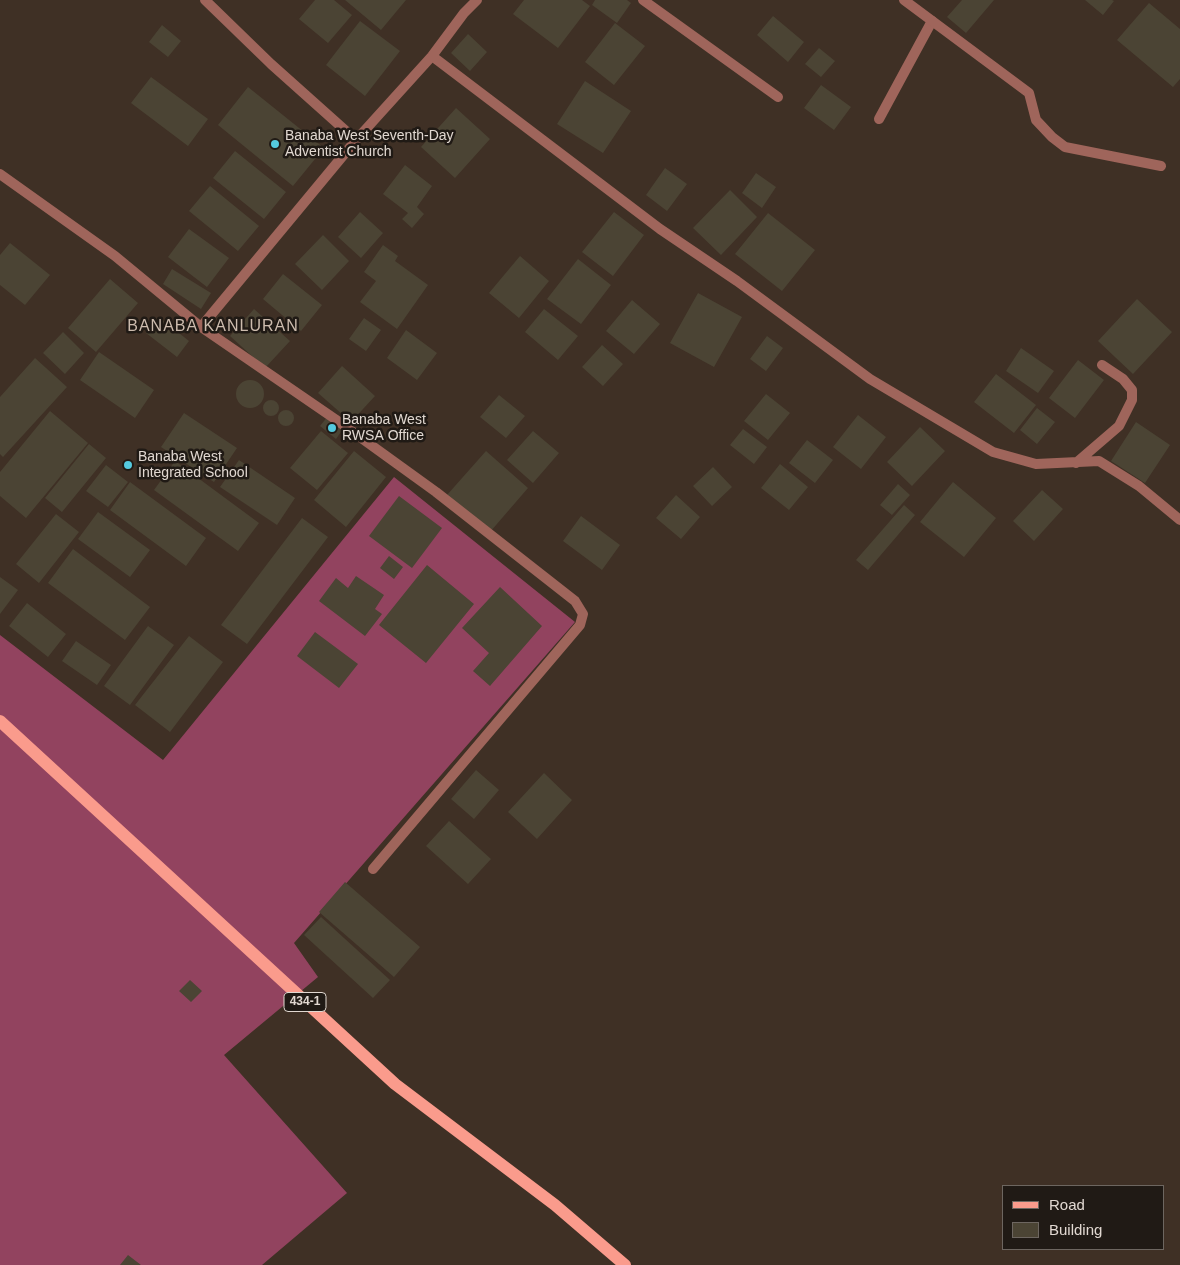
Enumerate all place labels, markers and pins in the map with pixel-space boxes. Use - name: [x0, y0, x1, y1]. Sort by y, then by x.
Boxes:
- place label: Banaba West Seventh-Day Adventist Church: [285, 128, 454, 160]
- marker: Banaba West Seventh-Day Adventist Church: [269, 138, 281, 150]
- place label: Banaba West RWSA Office: [342, 412, 426, 444]
- marker: Banaba West RWSA Office: [326, 422, 338, 434]
- place label: Banaba West Integrated School: [138, 449, 248, 482]
- marker: Banaba West Integrated School: [122, 459, 134, 471]

